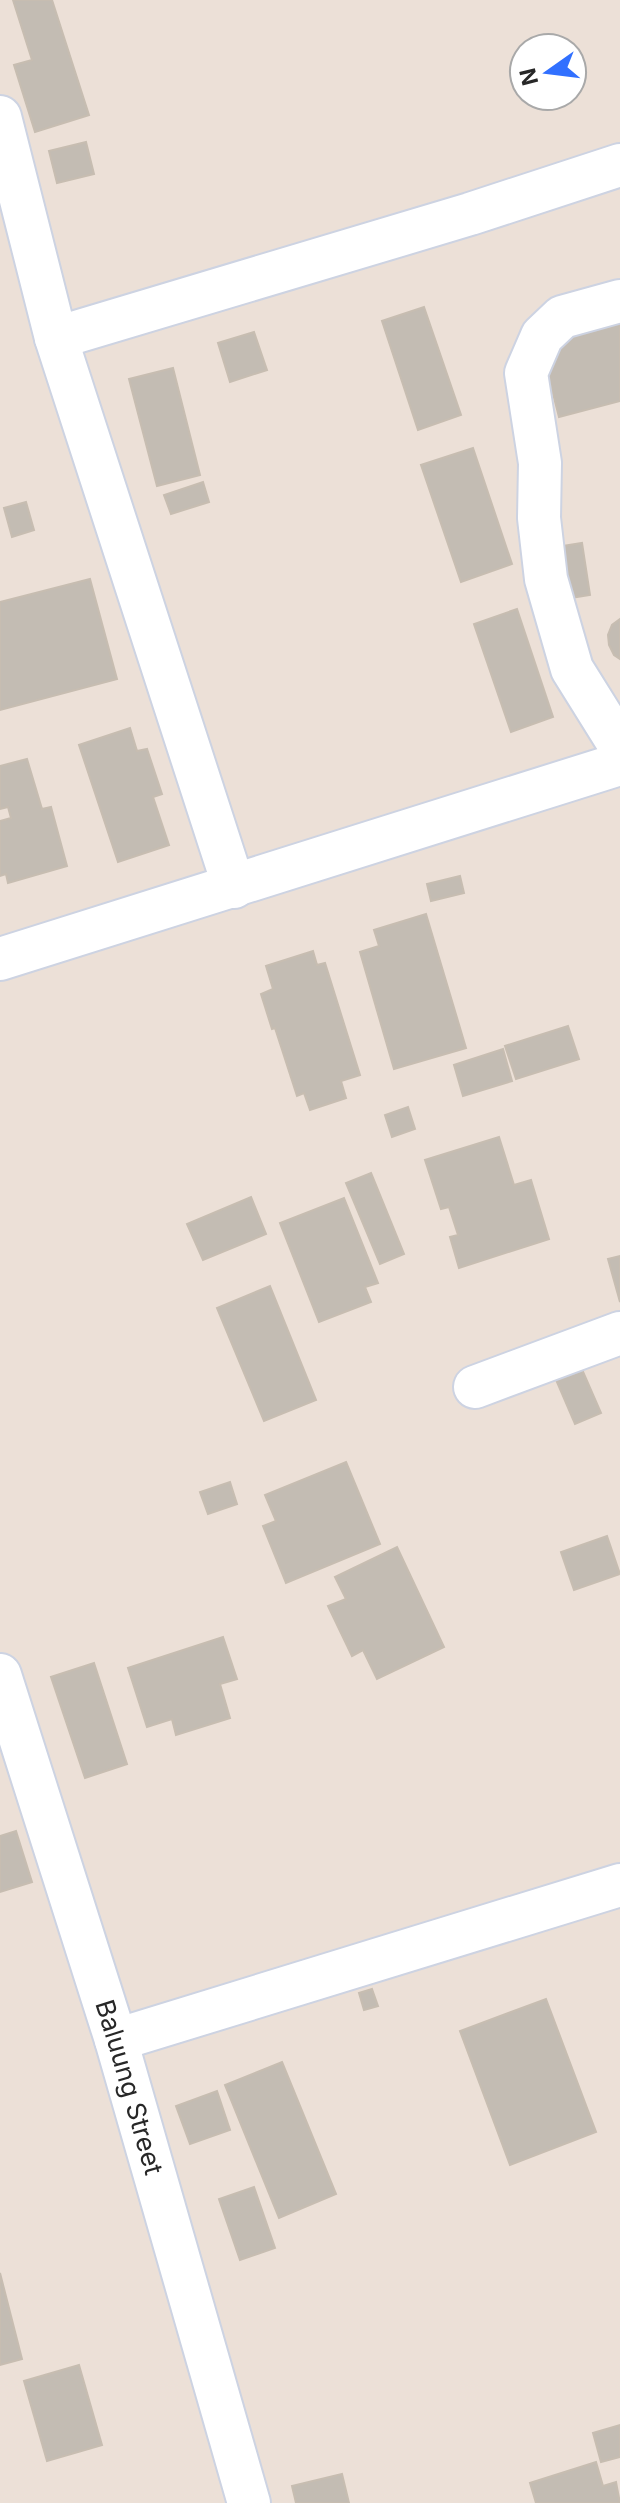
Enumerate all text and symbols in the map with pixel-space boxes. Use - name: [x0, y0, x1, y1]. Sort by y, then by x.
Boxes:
- north arrow: [508, 32, 588, 112]
- text: N: [514, 66, 543, 88]
- street label: Baluung Street: [89, 1996, 170, 2178]

